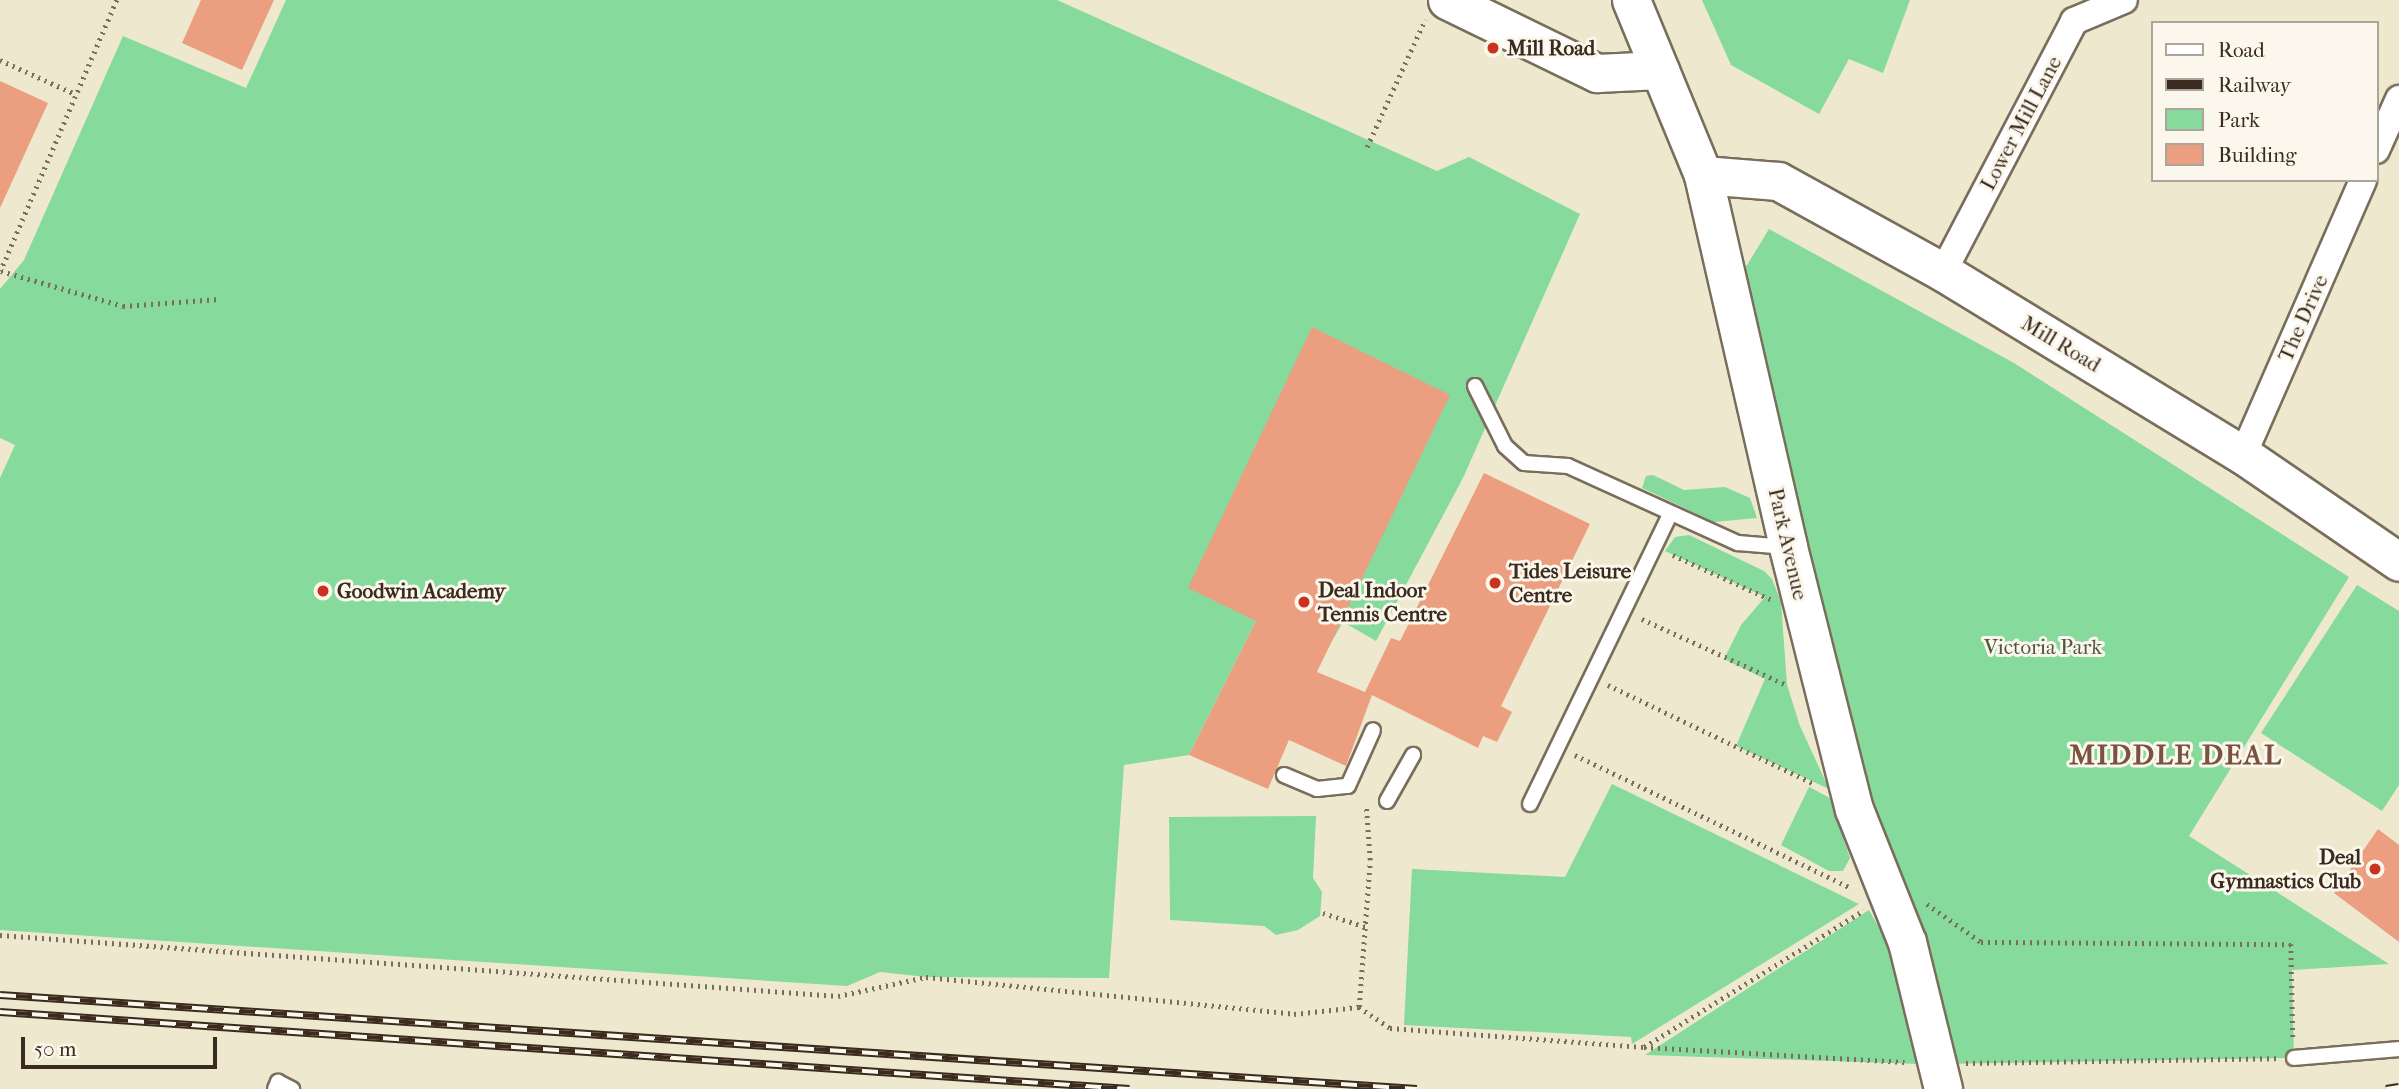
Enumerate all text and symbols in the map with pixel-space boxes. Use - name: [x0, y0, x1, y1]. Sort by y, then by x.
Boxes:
- legend: [2150, 21, 2378, 182]
- place label: Mill Road: [1507, 35, 1595, 61]
- text: Road: [2218, 38, 2265, 62]
- marker: Mill Road: [1485, 40, 1501, 56]
- street label: Lower Mill Lane: [1975, 52, 2067, 194]
- text: Railway: [2218, 73, 2291, 97]
- text: Park: [2218, 108, 2260, 132]
- text: Building: [2218, 143, 2296, 167]
- street label: The Drive: [2273, 271, 2333, 365]
- street label: Mill Road: [2017, 310, 2105, 378]
- street label: Park Avenue: [1763, 486, 1813, 602]
- place label: Tides Leisure Centre: [1509, 558, 1631, 608]
- marker: Tides Leisure Centre: [1487, 575, 1503, 591]
- place label: Deal Indoor Tennis Centre: [1318, 577, 1447, 627]
- place label: Goodwin Academy: [337, 578, 505, 604]
- marker: Goodwin Academy: [315, 583, 331, 599]
- marker: Deal Indoor Tennis Centre: [1296, 594, 1312, 610]
- park label: Victoria Park: [1984, 634, 2102, 660]
- district label: MIDDLE DEAL: [2071, 738, 2281, 772]
- place label: Deal Gymnastics Club: [2210, 844, 2361, 894]
- marker: Deal Gymnastics Club: [2367, 861, 2383, 877]
- scale bar: [24, 1023, 220, 1066]
- text: 50 m: [34, 1037, 77, 1061]

